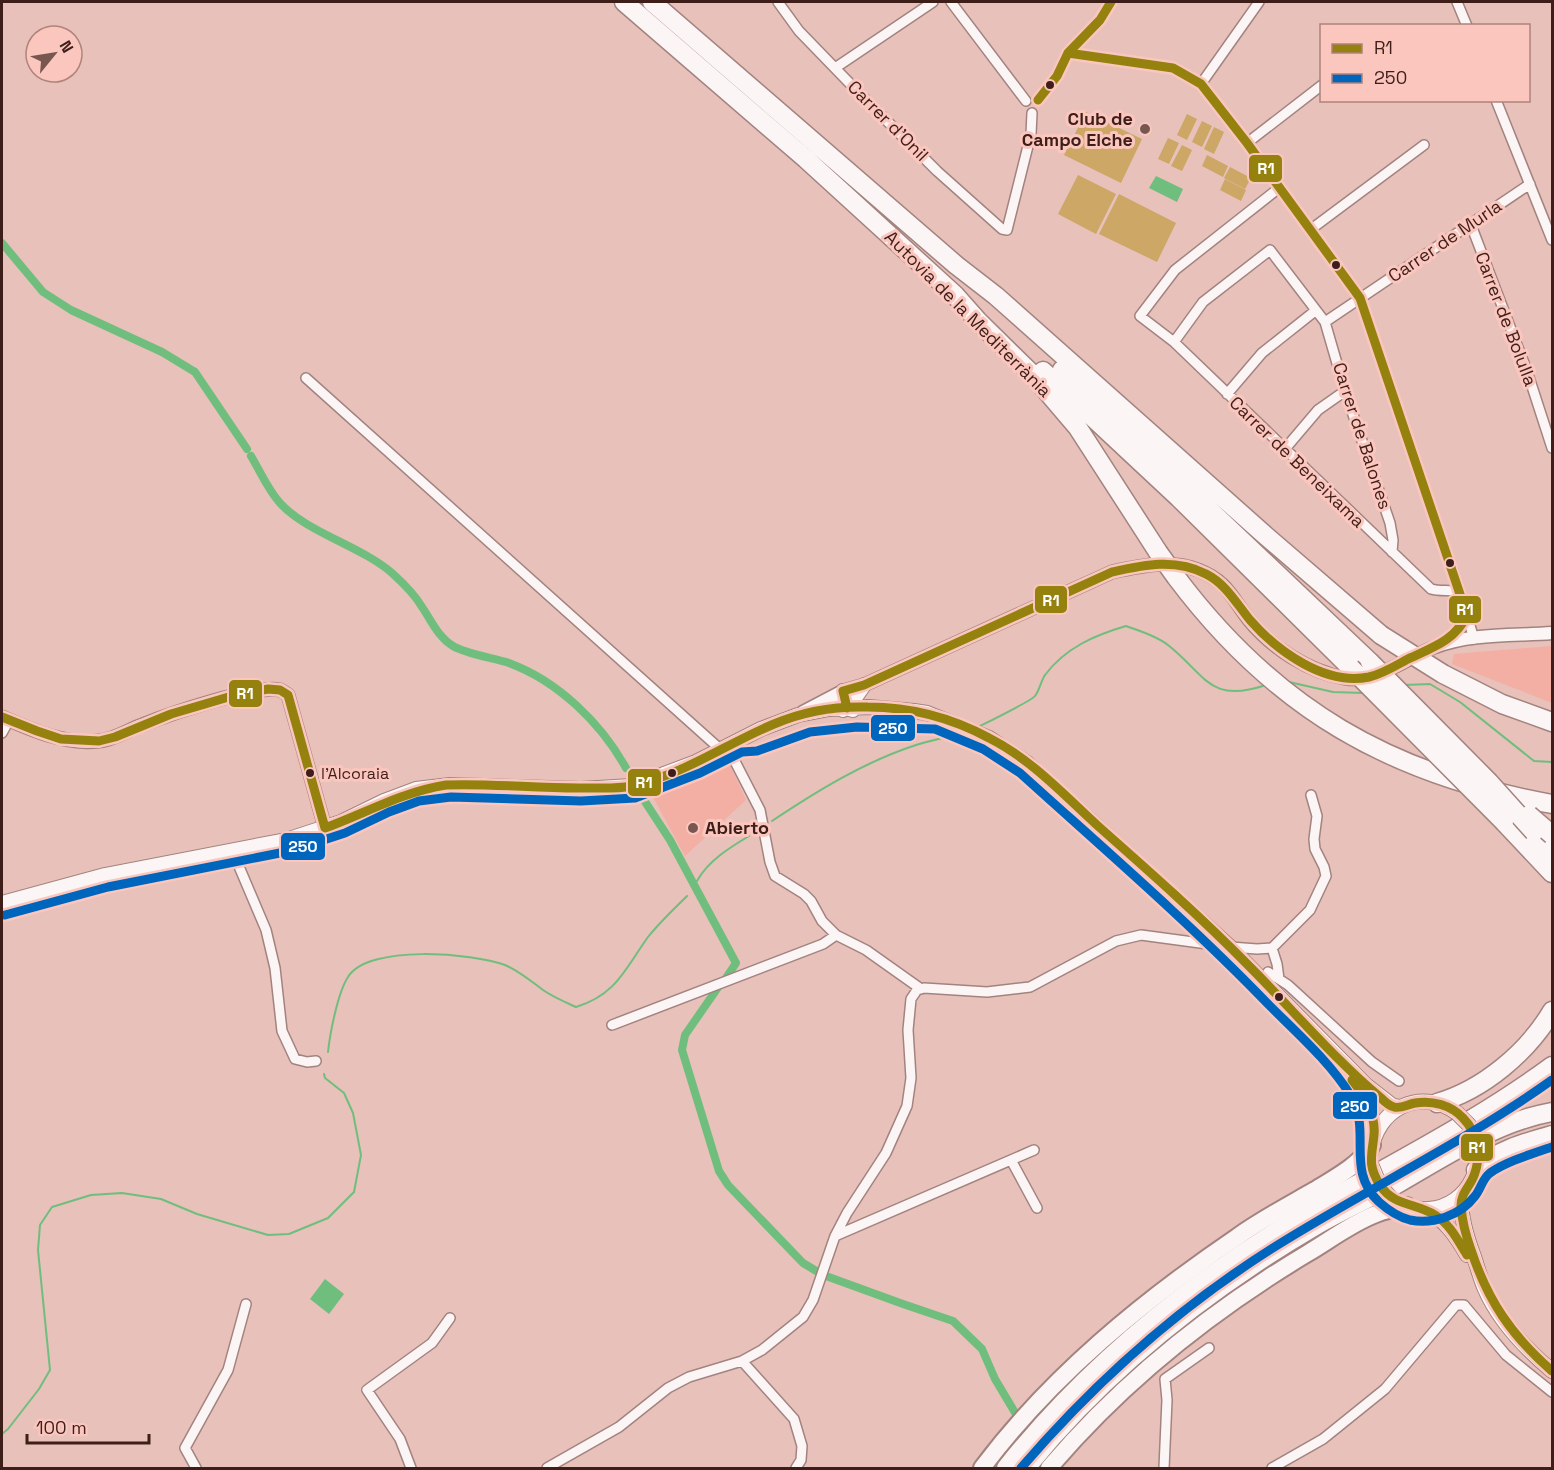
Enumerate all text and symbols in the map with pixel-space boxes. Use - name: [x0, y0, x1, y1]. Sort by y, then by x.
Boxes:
- north arrow: [24, 24, 84, 84]
- legend: [1320, 24, 1530, 102]
- text: R1: [1374, 36, 1393, 59]
- text: N: [55, 37, 78, 57]
- text: 250: [1374, 66, 1407, 89]
- street label: Carrer d'Onil: [843, 75, 934, 166]
- unlabelled marker: [1044, 79, 1056, 91]
- place label: Club de Campo Elche: [1022, 107, 1133, 151]
- marker: Club de Campo Elche: [1138, 122, 1152, 136]
- line badge: R1: [1248, 154, 1283, 183]
- text: R1: [1257, 158, 1275, 179]
- street label: Carrer de Murla: [1383, 194, 1506, 287]
- street label: Autovia de la Mediterrània: [880, 225, 1057, 402]
- street label: Carrer de Bolulla: [1470, 249, 1543, 389]
- unlabelled marker: [1330, 259, 1342, 271]
- street label: Carrer de Balones: [1328, 360, 1397, 512]
- street label: Carrer de Beneixama: [1225, 391, 1370, 532]
- unlabelled marker: [1444, 557, 1456, 569]
- line badge: R1: [1034, 585, 1068, 614]
- text: R1: [1042, 590, 1060, 611]
- line badge: R1: [1448, 595, 1482, 624]
- text: R1: [1456, 599, 1474, 620]
- line badge: R1: [228, 679, 263, 708]
- text: R1: [236, 683, 254, 704]
- line badge: 250: [870, 714, 916, 742]
- text: 250: [878, 718, 908, 739]
- place label: l'Alcoraia: [321, 763, 389, 784]
- marker: l'Alcoraia: [304, 767, 316, 779]
- unlabelled marker: [666, 767, 678, 779]
- line badge: R1: [627, 768, 662, 797]
- text: R1: [635, 772, 653, 793]
- place label: Abierto: [705, 816, 769, 839]
- marker: Abierto: [686, 821, 700, 835]
- line badge: 250: [280, 832, 326, 861]
- text: 250: [288, 836, 318, 857]
- unlabelled marker: [1273, 991, 1285, 1003]
- line badge: 250: [1332, 1091, 1378, 1120]
- text: 250: [1340, 1096, 1370, 1117]
- line badge: R1: [1460, 1133, 1494, 1162]
- text: R1: [1468, 1137, 1486, 1158]
- scale bar: [27, 1407, 148, 1445]
- text: 100 m: [36, 1416, 87, 1439]

